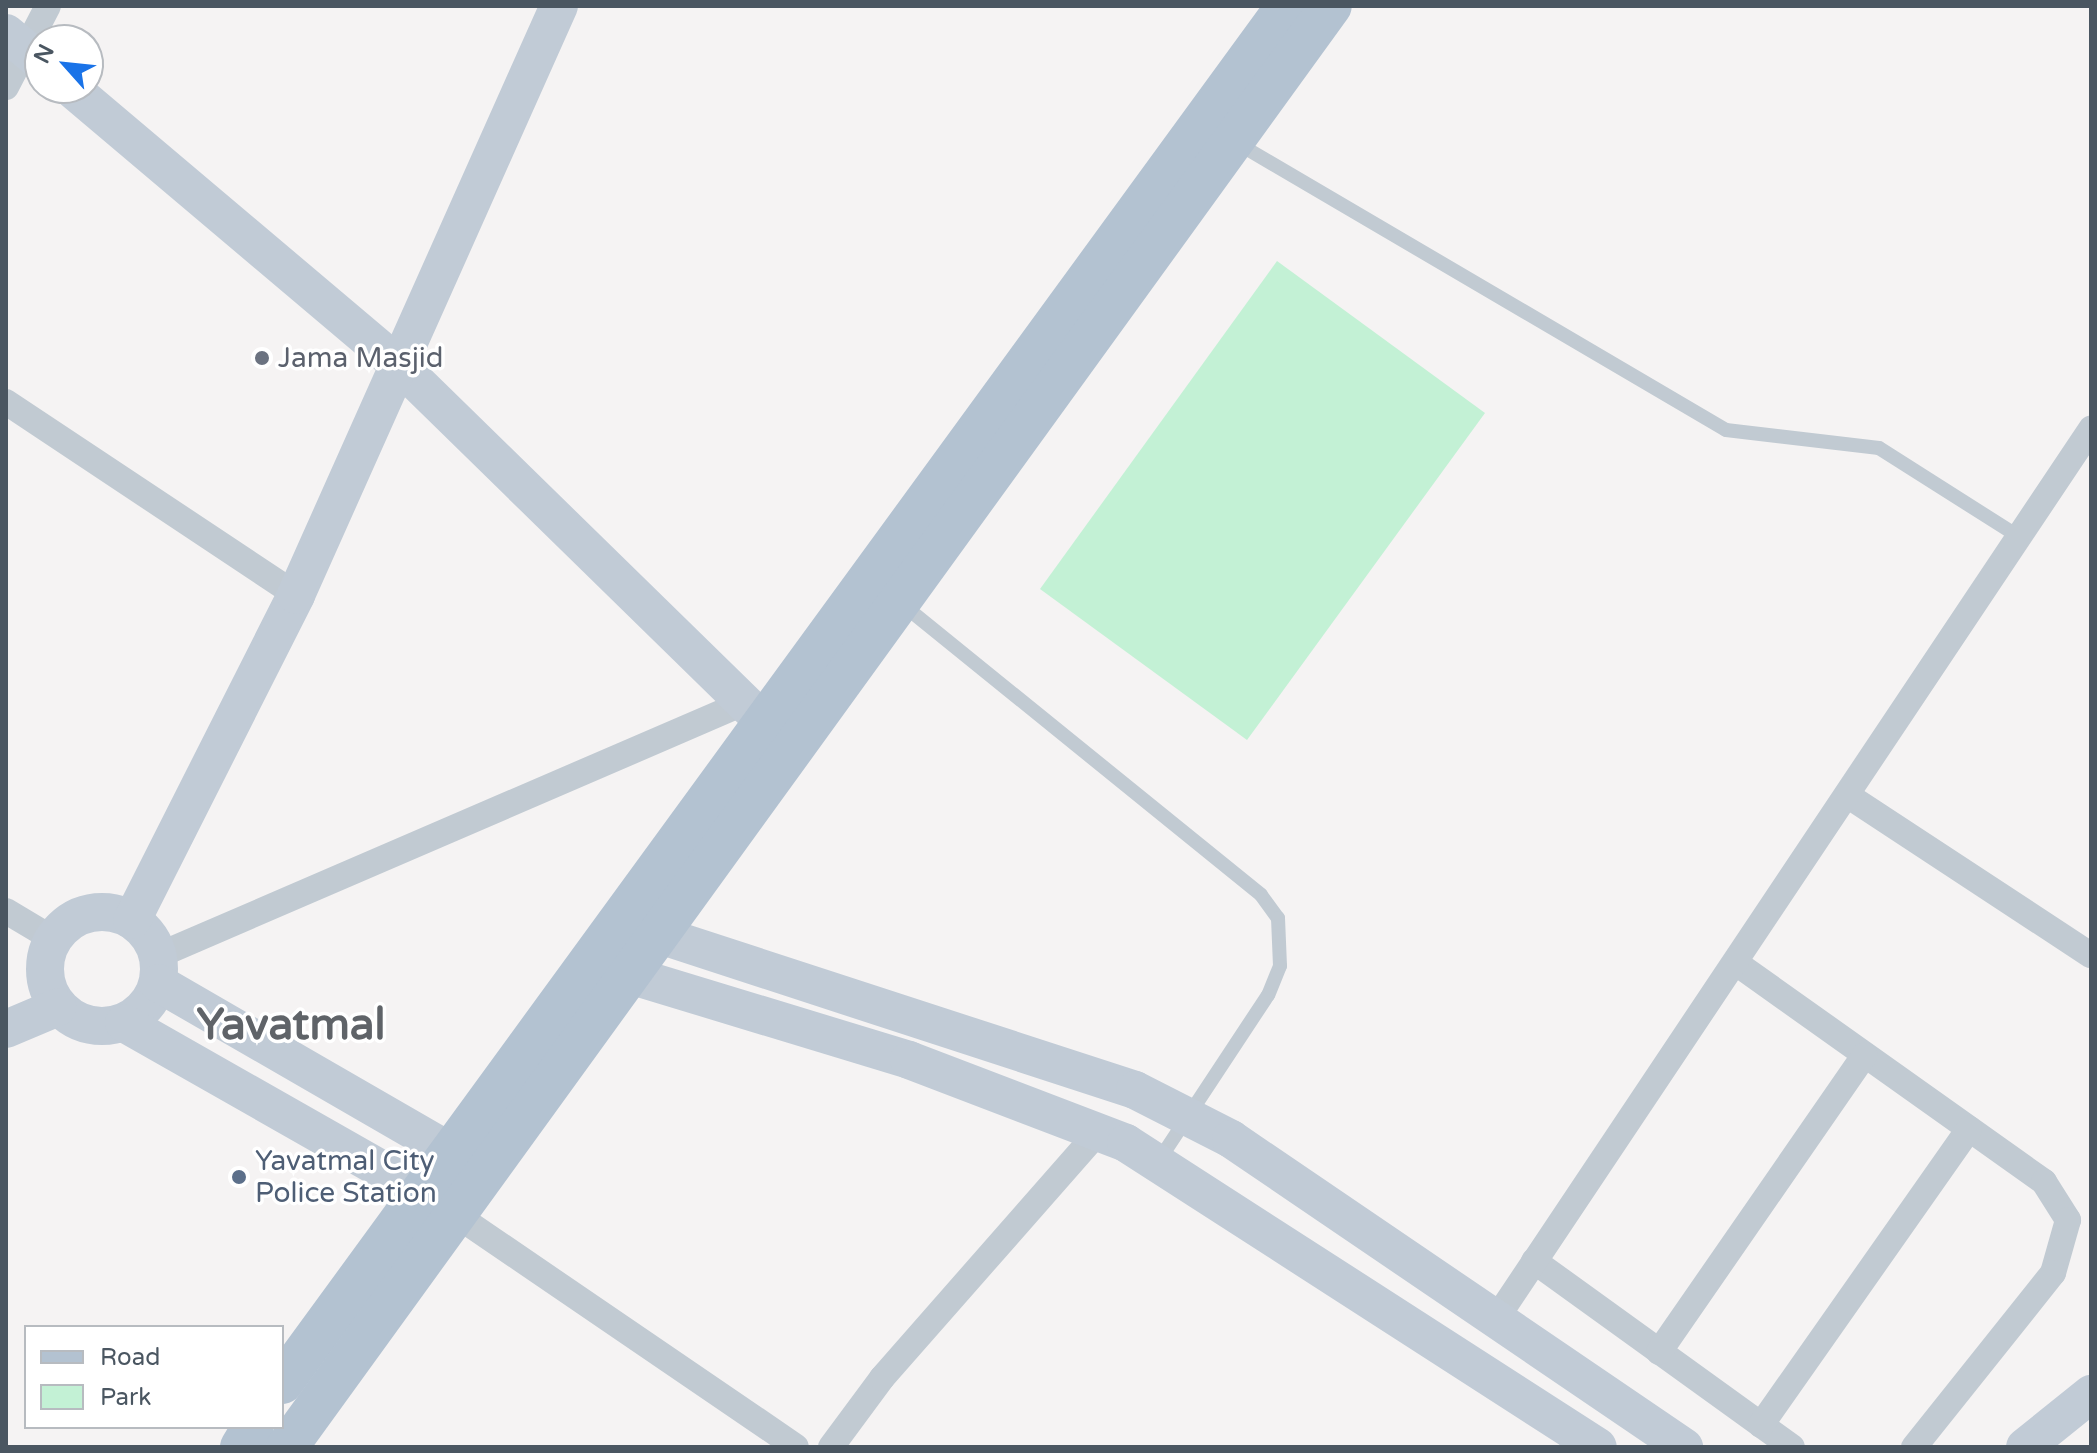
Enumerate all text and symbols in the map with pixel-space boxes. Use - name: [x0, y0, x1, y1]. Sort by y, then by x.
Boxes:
- north arrow: [24, 24, 104, 104]
- text: N: [29, 40, 60, 68]
- place label: Jama Masjid: [278, 341, 443, 375]
- marker: Jama Masjid: [253, 349, 271, 367]
- district label: Yavatmal: [196, 1000, 386, 1052]
- place label: Yavatmal City Police Station: [255, 1144, 437, 1210]
- marker: Yavatmal City Police Station: [230, 1168, 248, 1186]
- legend: [24, 1325, 284, 1429]
- text: Road: [100, 1343, 160, 1372]
- text: Park: [100, 1383, 151, 1412]

